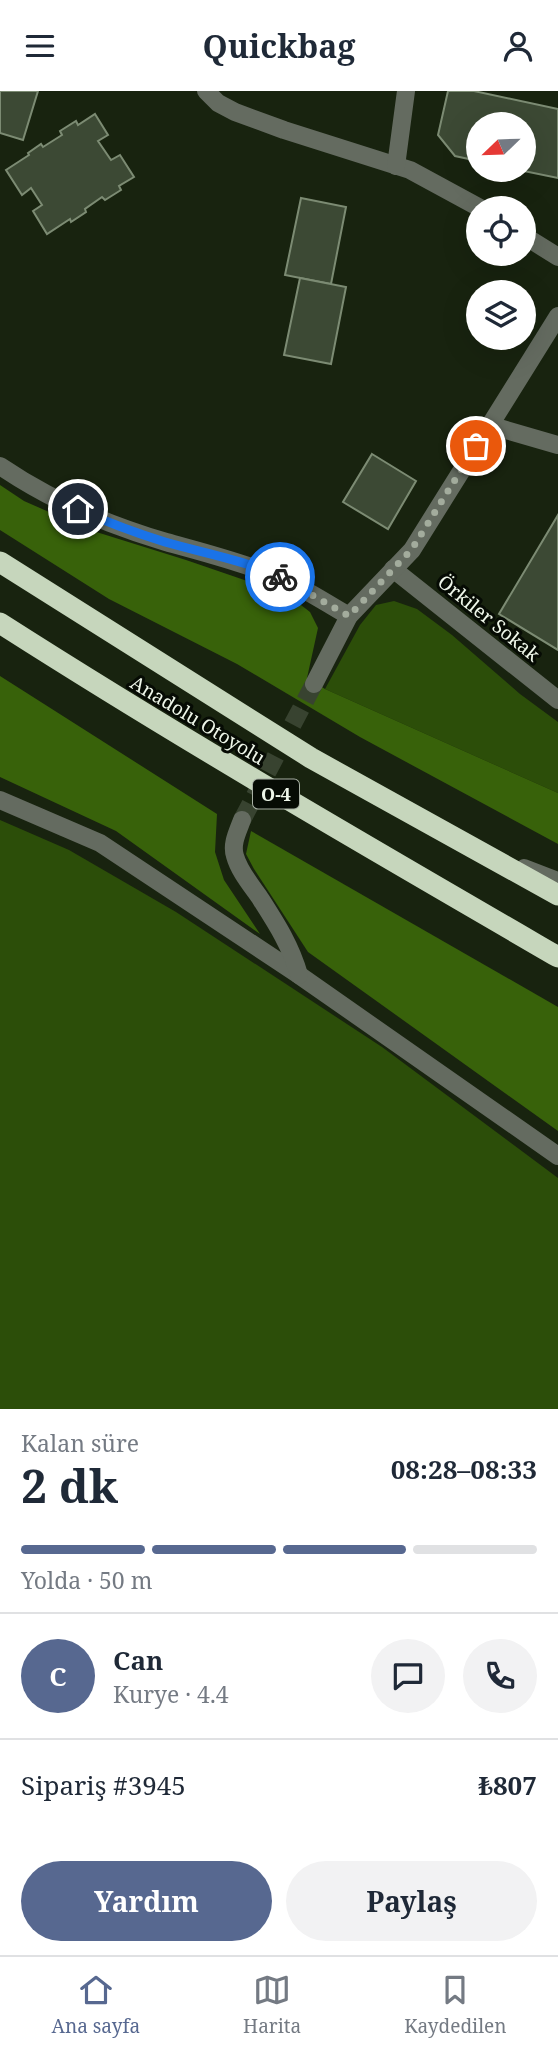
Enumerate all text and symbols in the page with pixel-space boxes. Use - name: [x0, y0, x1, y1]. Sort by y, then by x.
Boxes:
- text: Quickbag: [203, 24, 355, 67]
- icon: menu: [21, 27, 59, 65]
- icon: person: [499, 27, 537, 65]
- north arrow: [466, 112, 536, 182]
- map controls: [466, 112, 536, 350]
- button: locate: [466, 196, 536, 266]
- button: layers: [466, 280, 536, 350]
- pin: [446, 416, 506, 476]
- icon: bag: [457, 427, 495, 465]
- pin: [48, 479, 108, 539]
- icon: home: [59, 490, 97, 528]
- courier: [245, 542, 315, 612]
- icon: bike: [261, 558, 299, 596]
- street label: Örkiler Sokak: [432, 569, 546, 668]
- street label: Anadolu Otoyolu: [126, 669, 270, 771]
- road number: O-4: [253, 779, 299, 809]
- text: Kalan süre: [21, 1427, 139, 1459]
- text: 08:28–08:33: [391, 1451, 537, 1487]
- text: 2 dk: [21, 1454, 118, 1516]
- text: Yolda · 50 m: [21, 1564, 152, 1596]
- button: chat: [371, 1639, 445, 1713]
- button: phone: [463, 1639, 537, 1713]
- text: Can: [113, 1642, 163, 1678]
- text: C: [49, 1658, 67, 1694]
- text: Kurye · 4.4: [113, 1678, 229, 1710]
- text: Sipariş #3945: [21, 1767, 186, 1803]
- text: ₺807: [478, 1767, 537, 1803]
- button: Yardım: [21, 1861, 272, 1941]
- button: Paylaş: [286, 1861, 537, 1941]
- tab: Ana sayfa: [51, 1971, 140, 2039]
- tab: Harita: [243, 1971, 301, 2039]
- tab: Kaydedilen: [404, 1971, 506, 2039]

